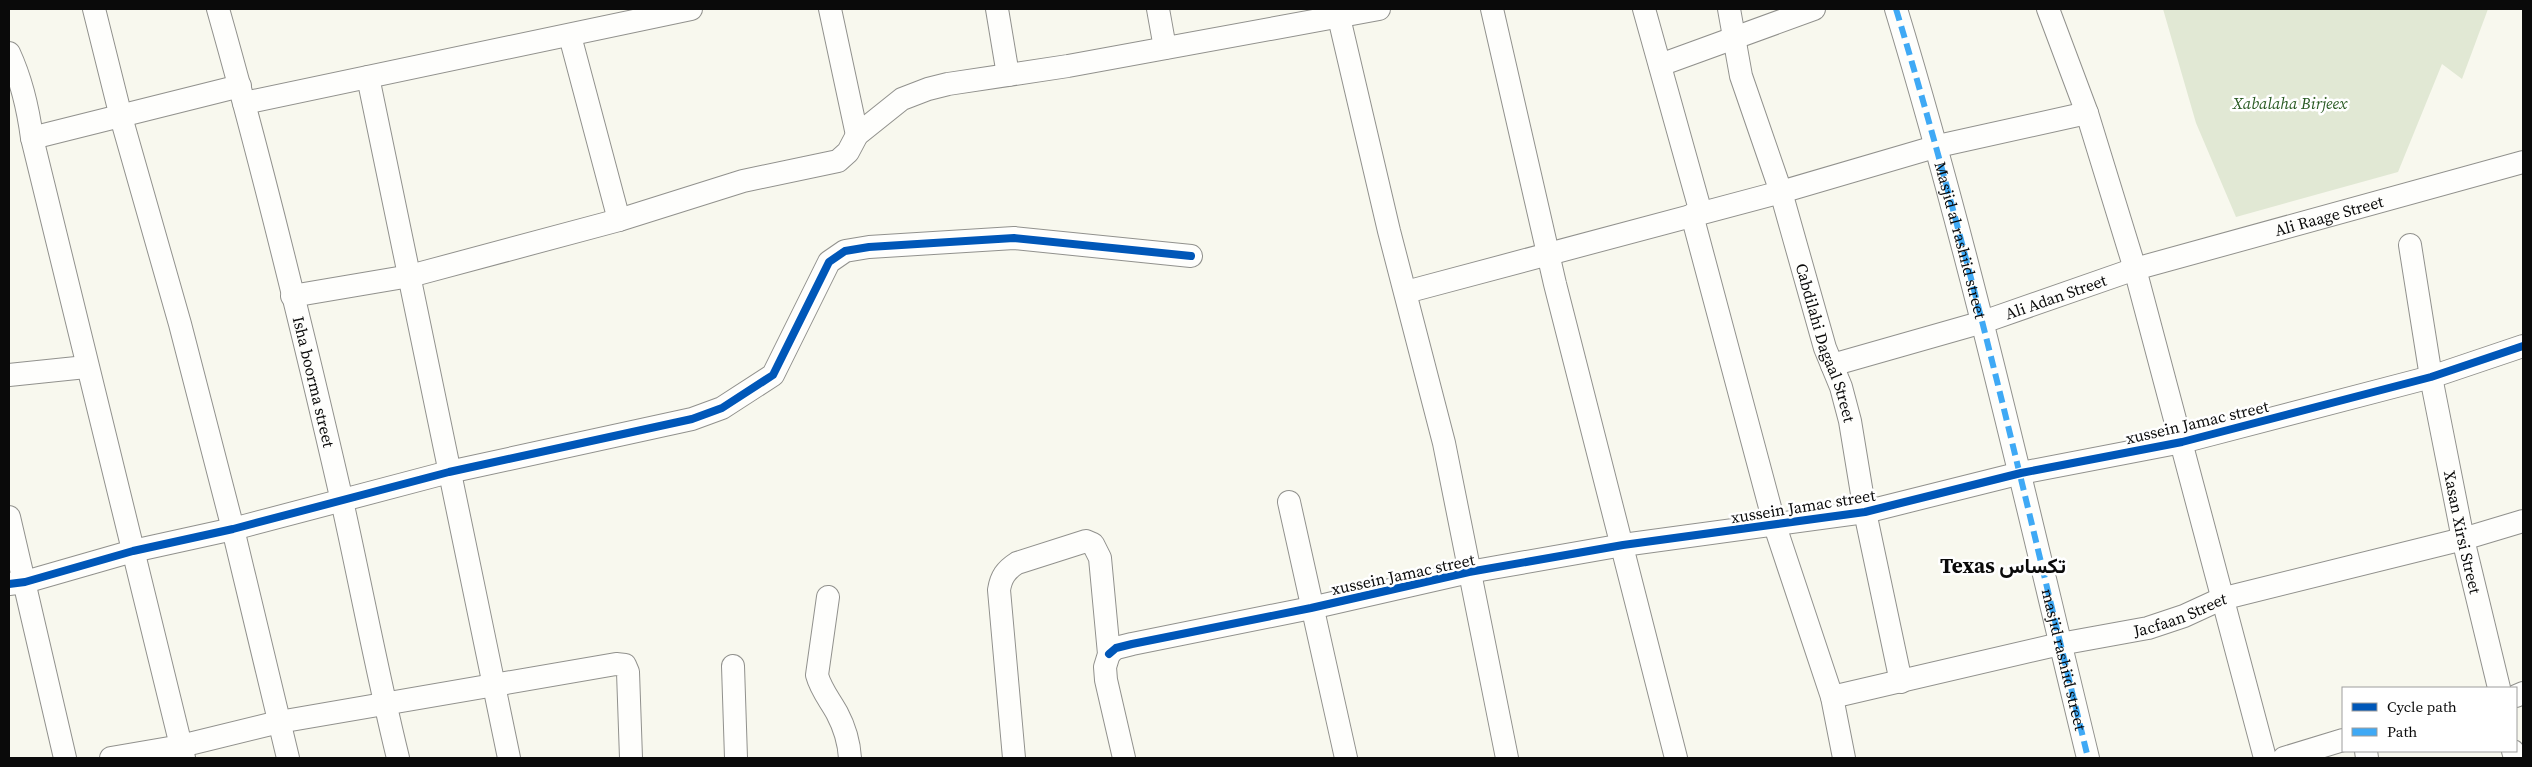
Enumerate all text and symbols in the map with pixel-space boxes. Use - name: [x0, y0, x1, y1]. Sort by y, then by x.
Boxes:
- park label: Xabalaha Birjeex: [2232, 92, 2348, 114]
- street label: Masjid al rashiid street: [1929, 159, 1992, 322]
- street label: Ali Raage Street: [2272, 190, 2386, 241]
- street label: Cabdilahi Dagaal Street: [1791, 261, 1861, 425]
- street label: Ali Adan Street: [2002, 269, 2110, 324]
- street label: Isha boorma street: [288, 314, 340, 450]
- street label: xussein Jamac street: [2123, 395, 2271, 449]
- street label: Xasan Xirsi Street: [2439, 469, 2487, 597]
- street label: xussein Jamac street: [1729, 484, 1878, 528]
- street label: xussein Jamac street: [1329, 548, 1477, 600]
- district label: Texas تكساس: [1940, 551, 2066, 580]
- street label: masjid rashiid street: [2037, 586, 2092, 734]
- street label: Jacfaan Street: [2131, 587, 2229, 642]
- legend: [2342, 687, 2517, 752]
- text: Cycle path: [2387, 696, 2457, 717]
- text: Path: [2387, 721, 2417, 742]

